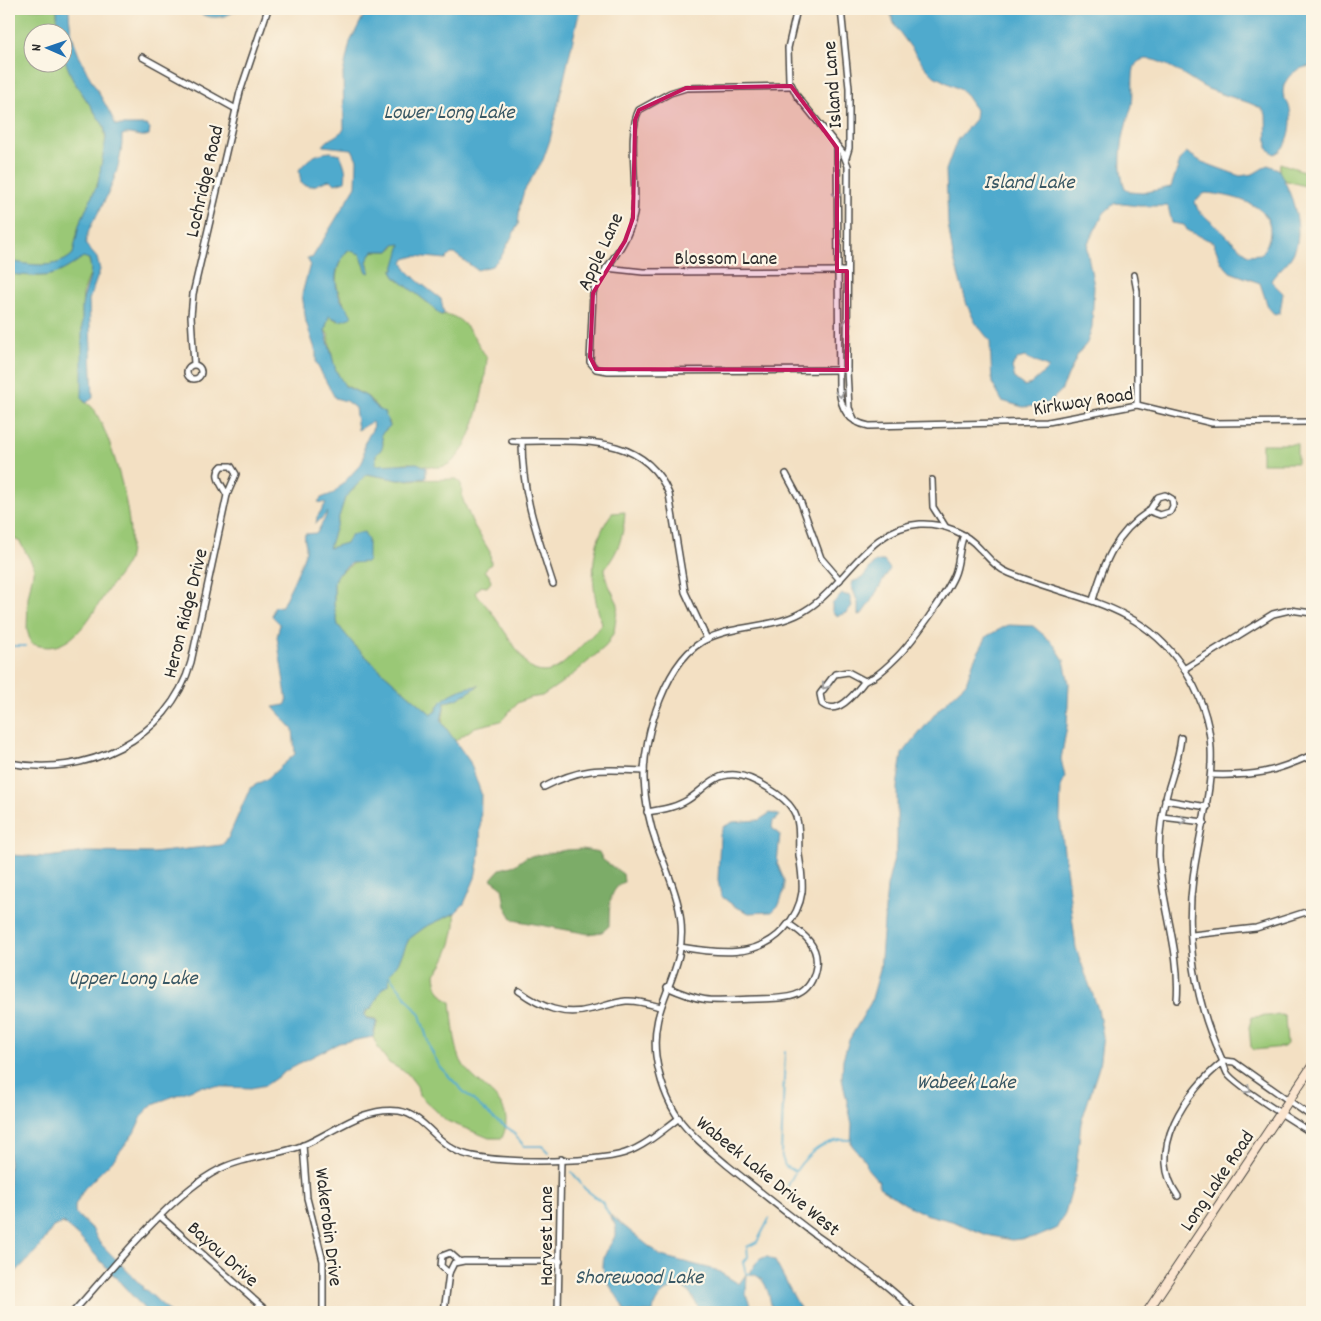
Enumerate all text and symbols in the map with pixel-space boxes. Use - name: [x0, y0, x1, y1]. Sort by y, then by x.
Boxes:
- north arrow: [22, 22, 72, 72]
- street label: Island Lane: [817, 40, 851, 129]
- text: N: [27, 44, 47, 51]
- water label: Lower Long Lake: [383, 99, 516, 129]
- street label: Lochridge Road: [179, 123, 232, 241]
- water label: Island Lake: [984, 169, 1076, 199]
- one-way arrow: [832, 192, 842, 200]
- street label: Apple Lane: [571, 209, 632, 296]
- street label: Blossom Lane: [675, 246, 778, 274]
- one-way arrow: [842, 318, 852, 326]
- street label: Kirkway Road: [1031, 381, 1135, 425]
- one-way arrow: [834, 390, 845, 398]
- street label: Heron Ridge Drive: [157, 546, 217, 681]
- one-way arrow: [822, 681, 831, 690]
- one-way arrow: [1179, 814, 1187, 825]
- water label: Upper Long Lake: [68, 965, 199, 995]
- water label: Wabeek Lake: [916, 1069, 1017, 1099]
- one-way arrow: [1243, 1084, 1252, 1093]
- street label: Wabeek Lake Drive West: [689, 1110, 845, 1244]
- street label: Long Lake Road: [1174, 1126, 1263, 1238]
- street label: Wakerobin Drive: [306, 1167, 348, 1288]
- street label: Harvest Lane: [534, 1186, 562, 1286]
- street label: Bayou Drive: [180, 1216, 264, 1295]
- water label: Shorewood Lake: [575, 1264, 705, 1294]

